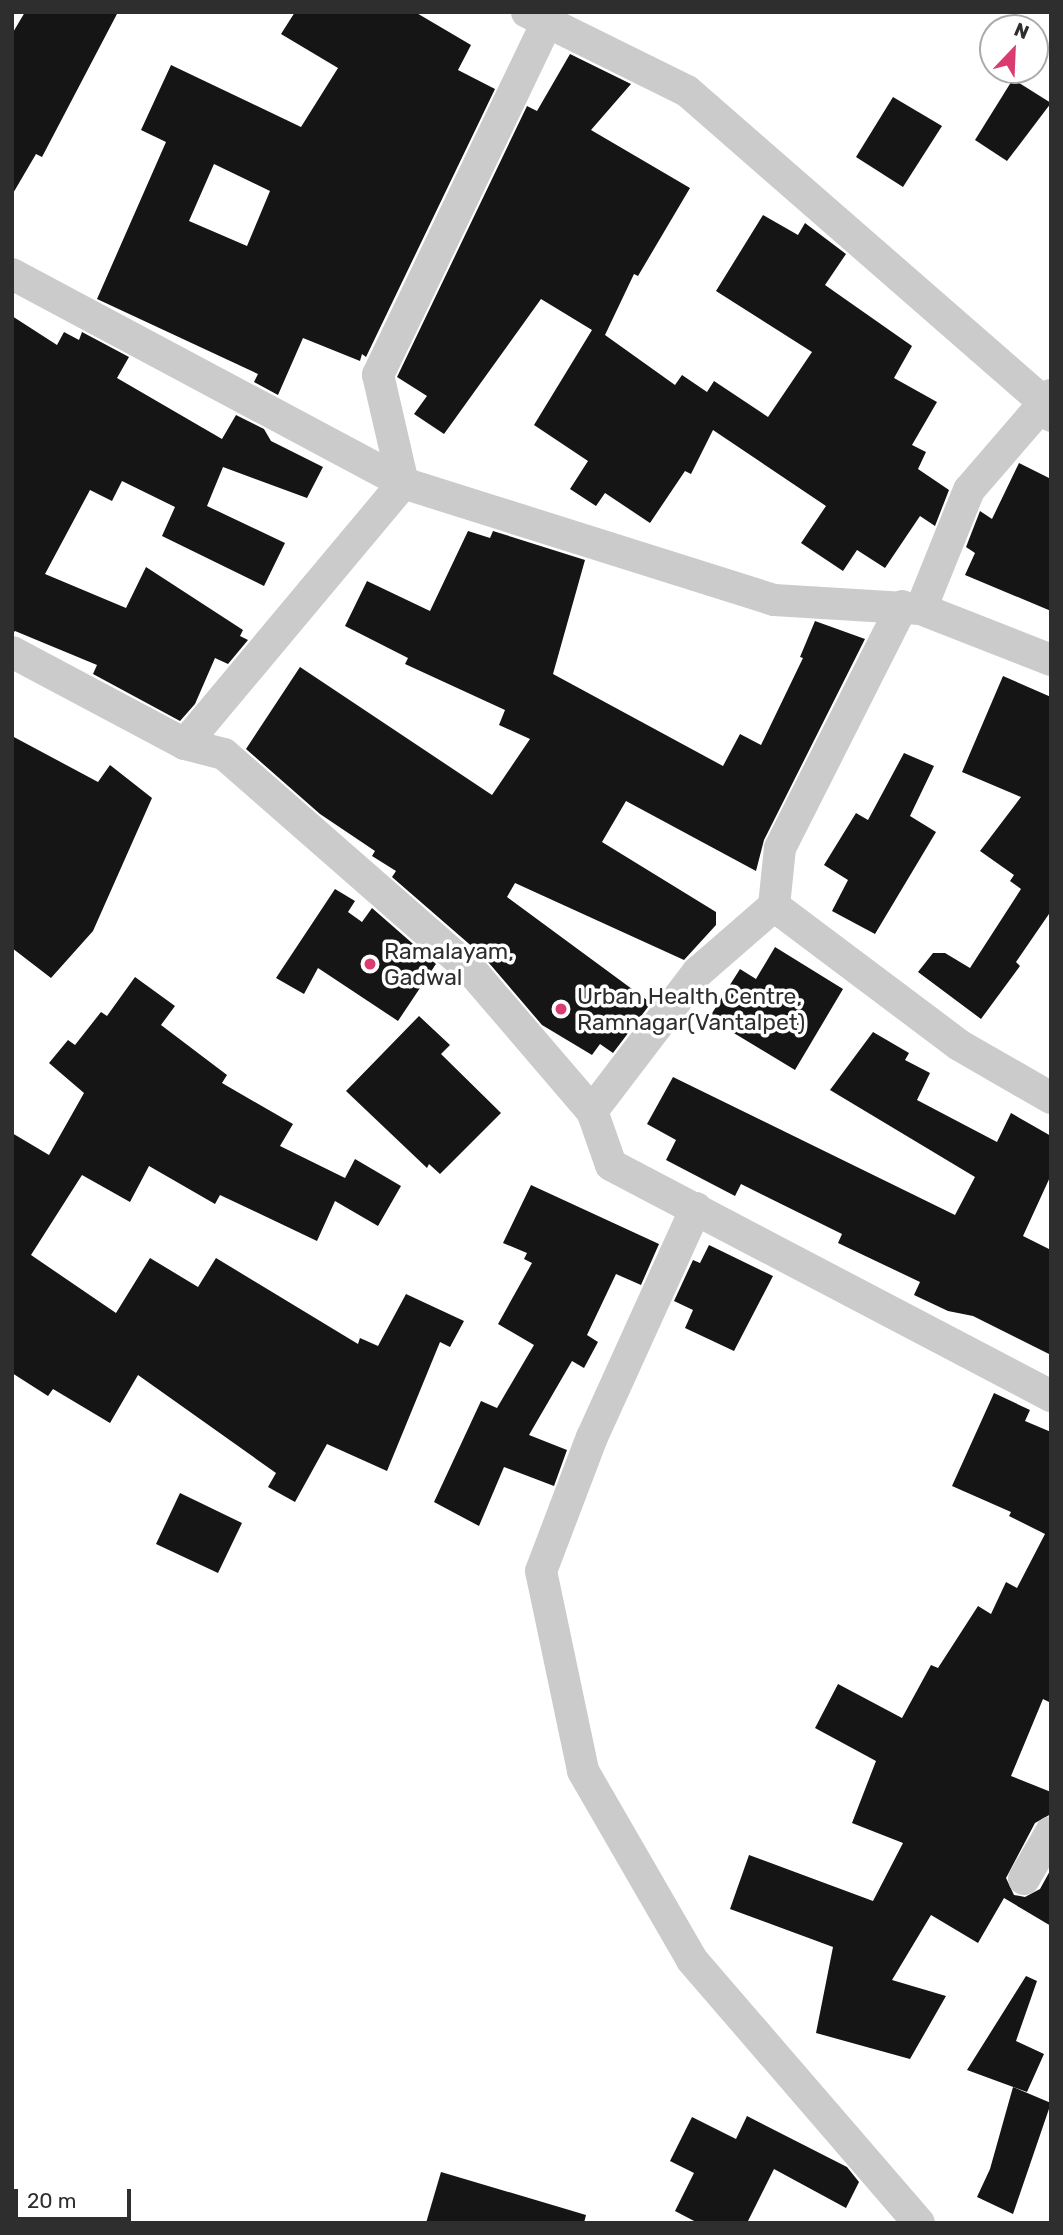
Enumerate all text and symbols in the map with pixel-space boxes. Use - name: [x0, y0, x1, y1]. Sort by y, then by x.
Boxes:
- north arrow: [979, 14, 1049, 84]
- text: N: [1011, 18, 1032, 44]
- place label: Ramalayam, Gadwal: [384, 937, 514, 991]
- marker: Ramalayam, Gadwal: [362, 956, 378, 972]
- place label: Urban Health Centre, Ramnagar(Vantalpet): [577, 982, 805, 1036]
- marker: Urban Health Centre, Ramnagar(Vantalpet): [551, 999, 571, 1019]
- scale bar: [18, 2176, 135, 2220]
- text: 20 m: [27, 2188, 76, 2213]

